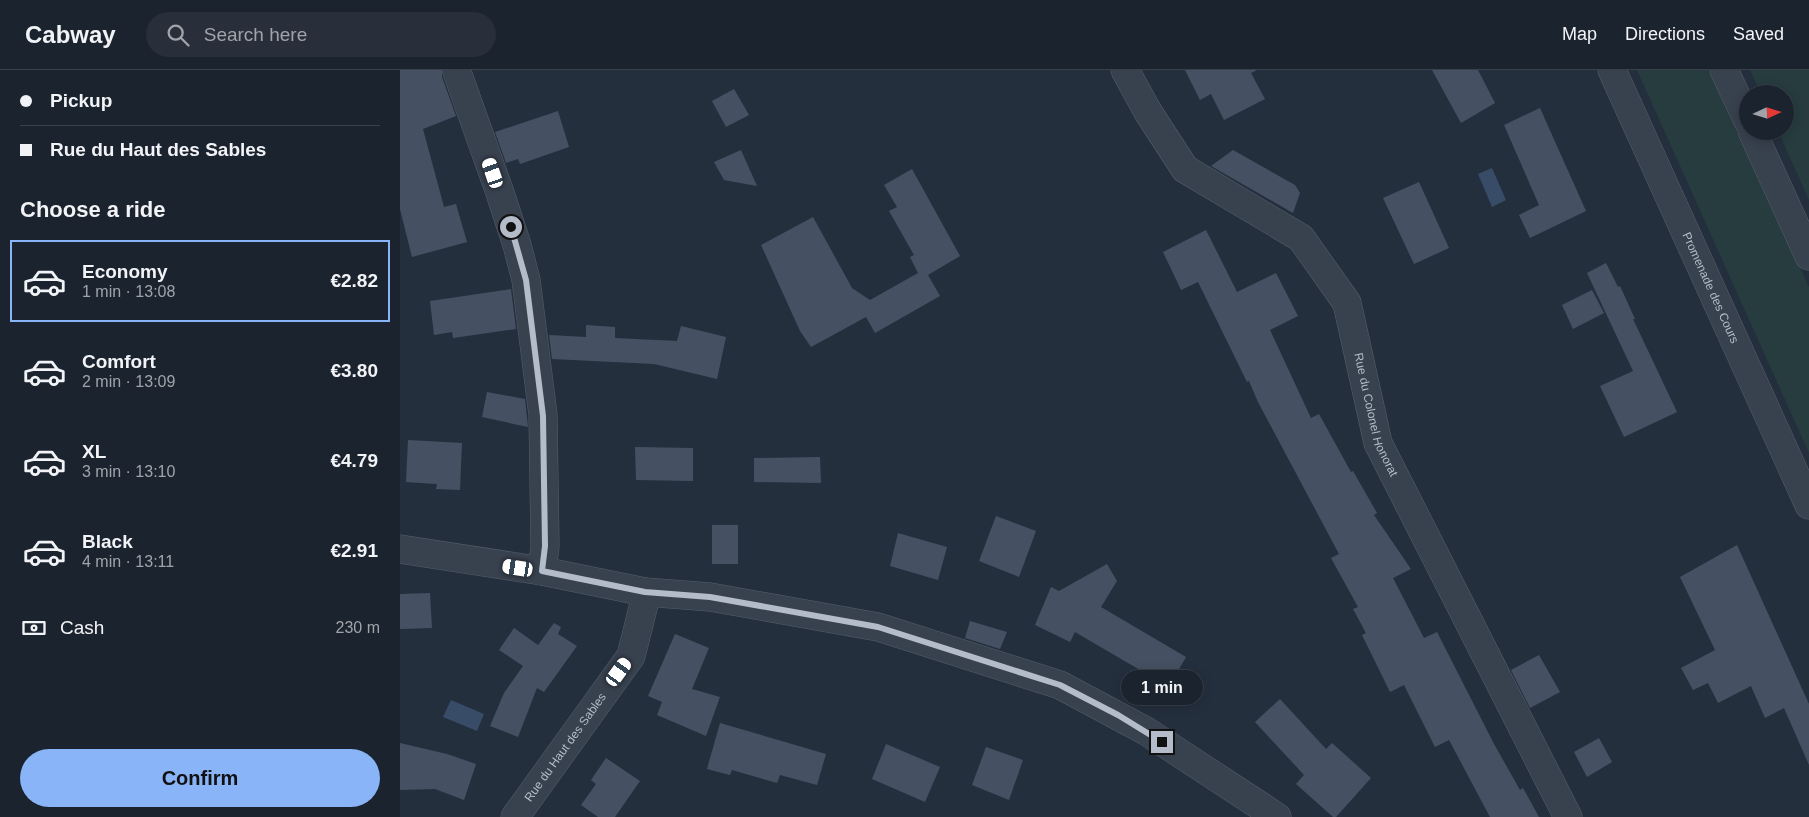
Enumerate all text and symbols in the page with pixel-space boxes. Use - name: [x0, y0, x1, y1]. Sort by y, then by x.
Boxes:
- search box: [146, 12, 496, 57]
- text: Cabway: [25, 21, 116, 48]
- icon: search: [164, 21, 192, 49]
- text: Search here: [204, 24, 307, 45]
- text: Map: [1562, 24, 1597, 44]
- text: Directions: [1625, 24, 1705, 44]
- text: Saved: [1733, 24, 1784, 44]
- north arrow: [1739, 85, 1794, 140]
- map controls: [1739, 85, 1794, 140]
- text: Pickup: [50, 90, 112, 111]
- text: Rue du Haut des Sables: [50, 139, 266, 160]
- car: [481, 156, 504, 190]
- text: Choose a ride: [20, 197, 165, 222]
- route start: [500, 216, 522, 238]
- street label: Promenade des Cours: [1679, 230, 1742, 345]
- icon: car: [22, 259, 67, 304]
- text: Economy: [82, 261, 168, 282]
- text: €2.82: [330, 270, 378, 291]
- text: 1 min · 13:08: [82, 283, 175, 300]
- icon: car: [22, 349, 67, 394]
- text: Comfort: [82, 351, 156, 372]
- street label: Rue du Colonel Honorat: [1351, 351, 1401, 479]
- text: €3.80: [330, 360, 378, 381]
- text: 2 min · 13:09: [82, 373, 175, 390]
- icon: car: [22, 439, 67, 484]
- text: XL: [82, 441, 106, 462]
- text: €4.79: [330, 450, 378, 471]
- text: 3 min · 13:10: [82, 463, 175, 480]
- icon: car: [22, 529, 67, 574]
- text: Black: [82, 531, 133, 552]
- text: €2.91: [330, 540, 378, 561]
- text: 4 min · 13:11: [82, 553, 174, 570]
- car: [502, 558, 533, 578]
- icon: cash: [20, 614, 48, 642]
- text: Cash: [60, 617, 104, 638]
- text: 230 m: [336, 619, 380, 636]
- car: [604, 655, 633, 689]
- callout: 1 min: [1121, 670, 1203, 704]
- text: 1 min: [1141, 679, 1183, 696]
- street label: Rue du Haut des Sables: [522, 690, 609, 804]
- route end: [1151, 731, 1173, 753]
- button: Confirm: [20, 749, 380, 807]

